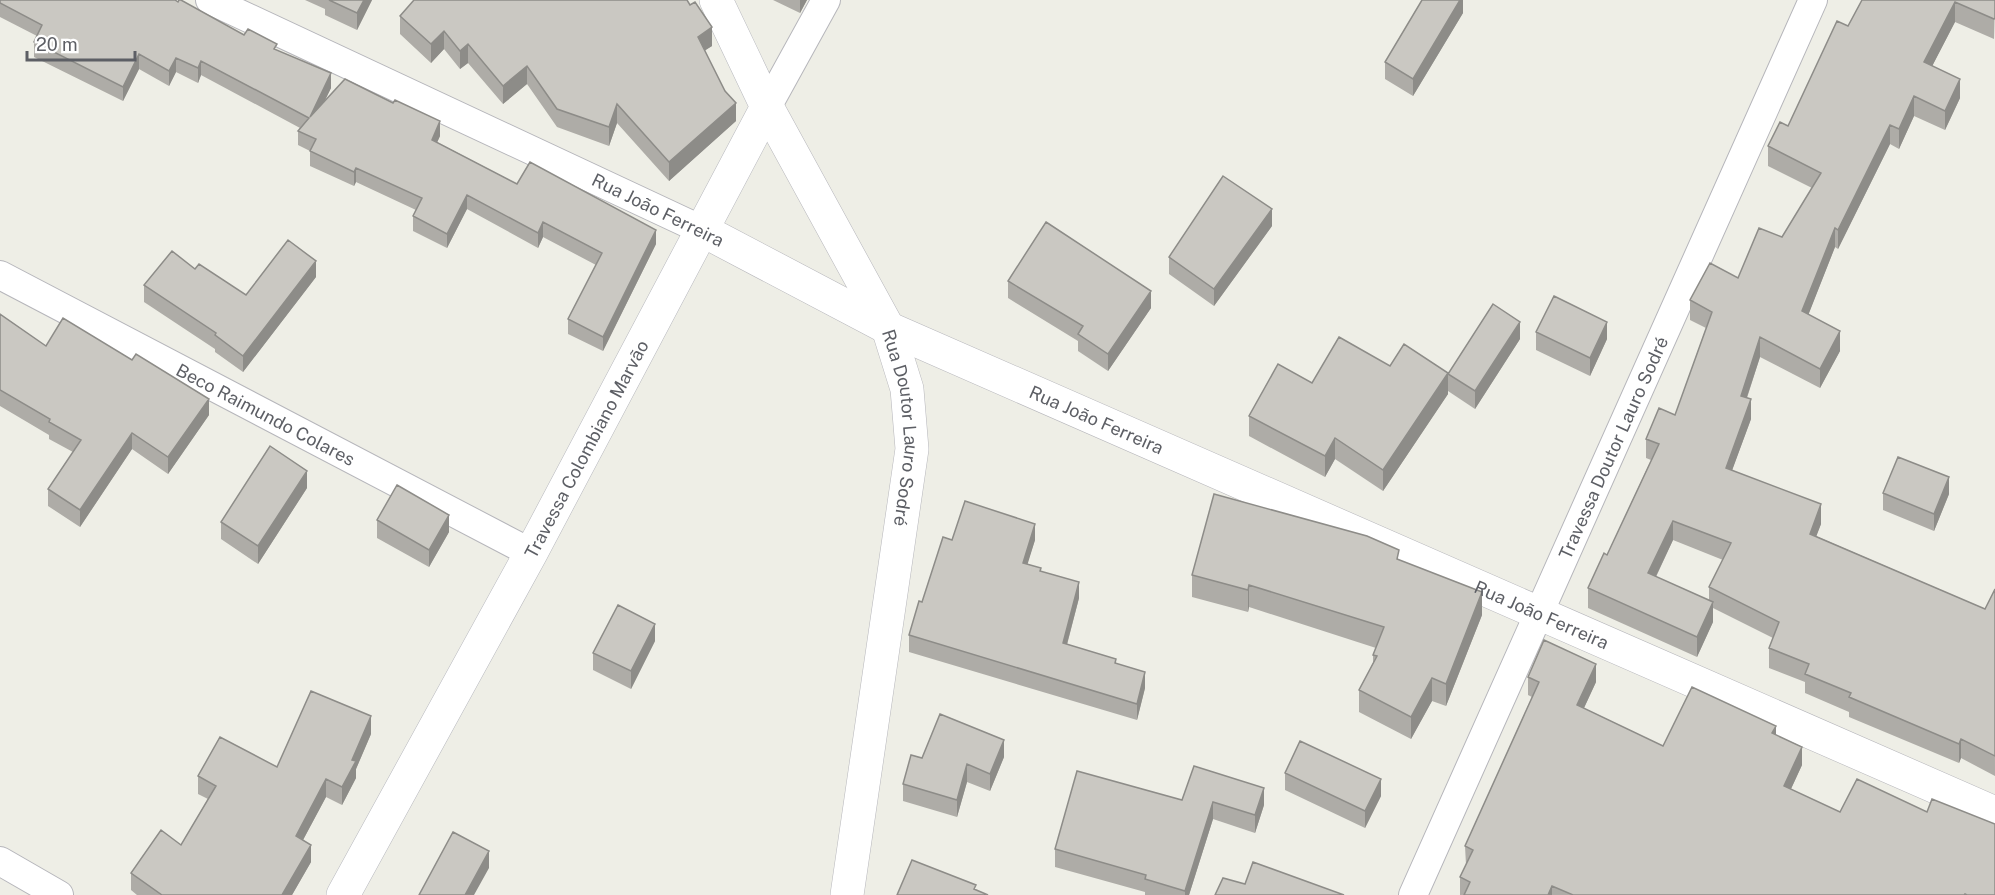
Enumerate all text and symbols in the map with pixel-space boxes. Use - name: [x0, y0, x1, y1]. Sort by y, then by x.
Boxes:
- scale bar: [27, 24, 135, 62]
- text: 20 m: [36, 34, 78, 55]
- street label: Rua João Ferreira: [589, 169, 727, 251]
- street label: Rua Doutor Lauro Sodré: [879, 327, 923, 528]
- street label: Travessa Doutor Lauro Sodré: [1554, 333, 1672, 562]
- street label: Travessa Colombiano Marvão: [520, 336, 652, 562]
- street label: Beco Raimundo Colares: [173, 359, 359, 470]
- street label: Rua João Ferreira: [1026, 381, 1167, 458]
- street label: Rua João Ferreira: [1471, 576, 1612, 653]

